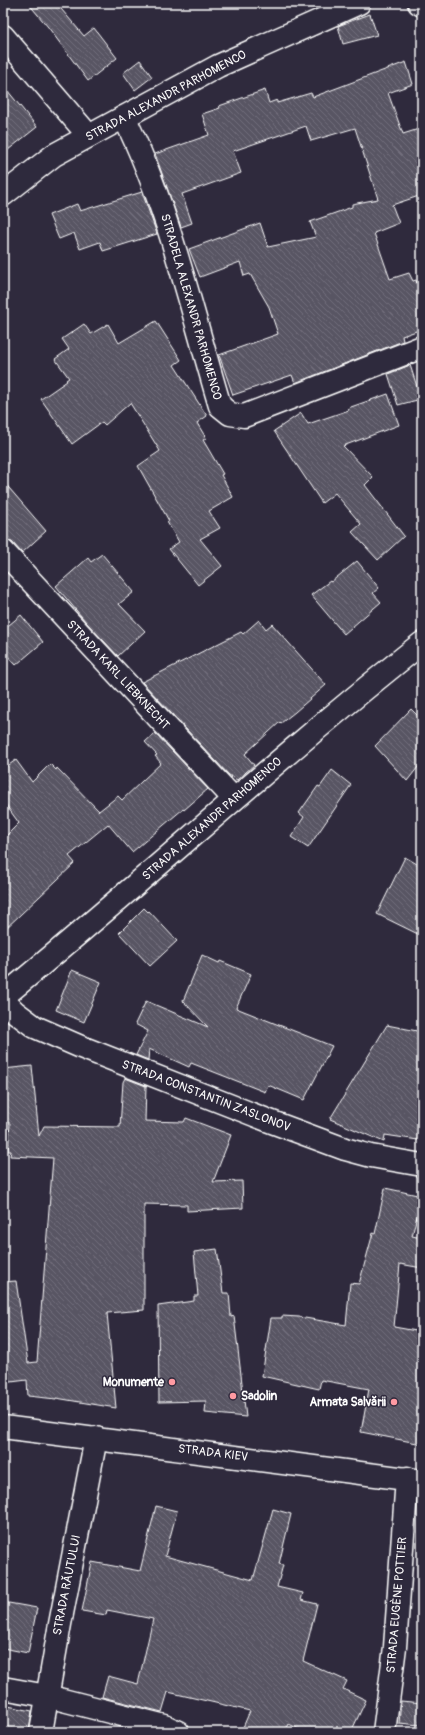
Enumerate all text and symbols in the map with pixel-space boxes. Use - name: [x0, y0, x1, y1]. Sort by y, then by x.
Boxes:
- street label: STRADA ALEXANDR PARHOMENCO: [83, 47, 249, 145]
- street label: STRADELA ALEXANDR PARHOMENCO: [157, 212, 225, 402]
- street label: STRADA KARL LIEBKNECHT: [63, 617, 173, 733]
- street label: STRADA ALEXANDR PARHOMENCO: [139, 754, 285, 884]
- street label: STRADA CONSTANTIN ZASLONOV: [120, 1057, 292, 1135]
- place label: Monumente: [103, 1375, 165, 1390]
- marker: Monumente: [167, 1377, 177, 1387]
- place label: Sadolin: [241, 1389, 278, 1404]
- marker: Sadolin: [228, 1391, 238, 1401]
- place label: Armata Salvării: [309, 1395, 386, 1410]
- marker: Armata Salvării: [389, 1397, 399, 1407]
- street label: STRADA KIEV: [177, 1441, 249, 1465]
- street label: STRADA RĂUTULUI: [50, 1534, 84, 1636]
- street label: STRADA EUGÈNE POTTIER: [383, 1536, 410, 1674]

